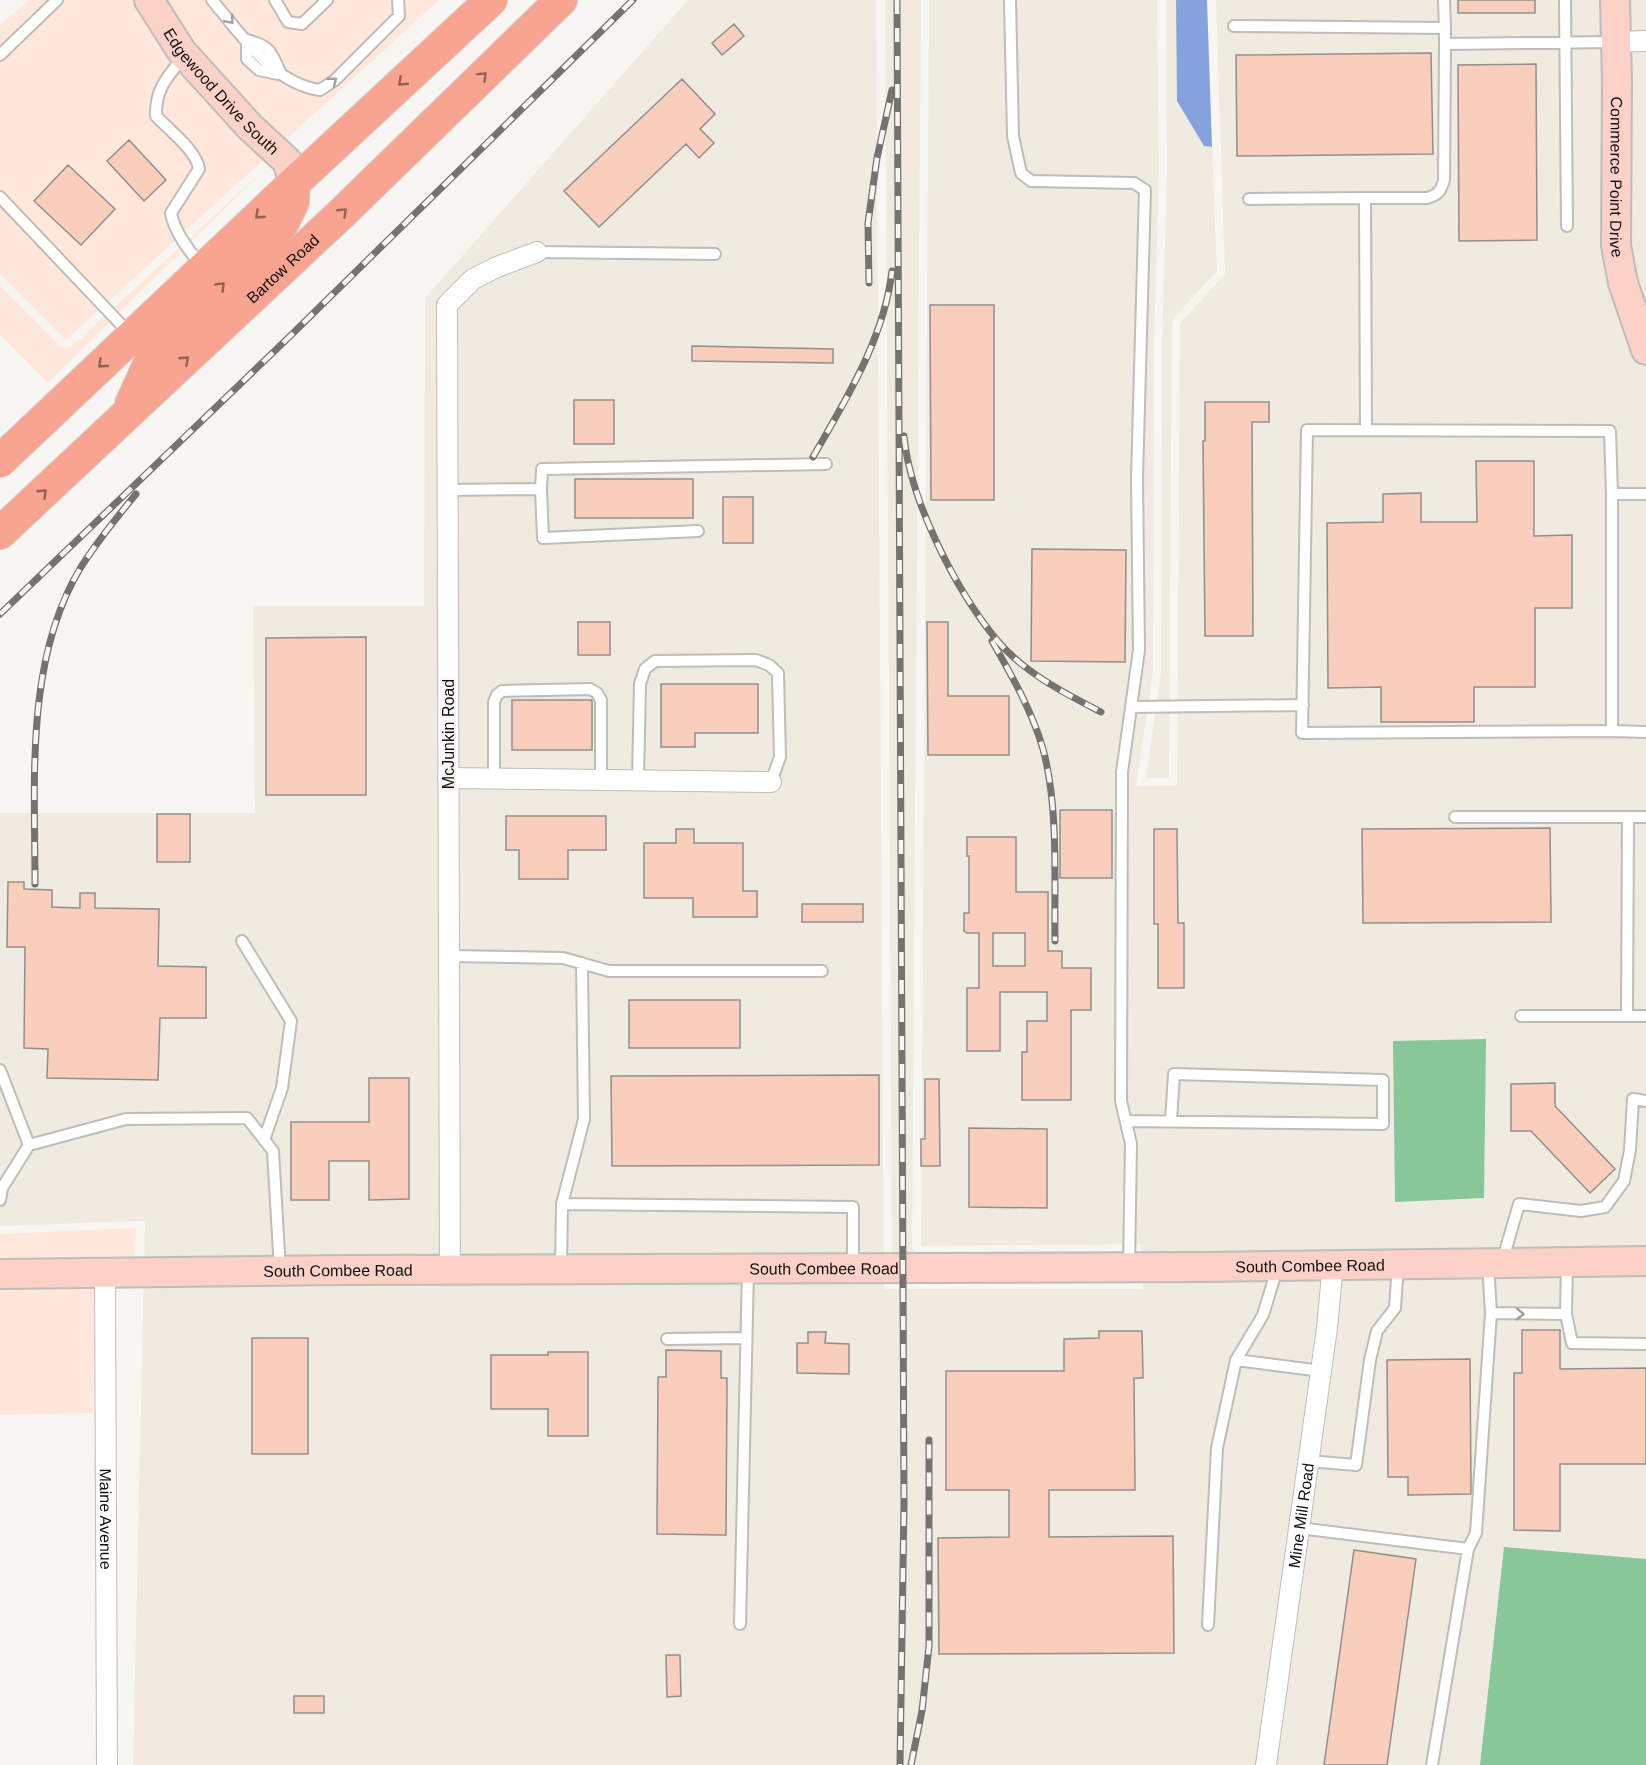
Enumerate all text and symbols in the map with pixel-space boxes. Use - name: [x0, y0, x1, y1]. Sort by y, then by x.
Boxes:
- one-way arrow: [222, 13, 233, 24]
- street label: Edgewood Drive South: [160, 25, 282, 158]
- one-way arrow: [475, 73, 486, 84]
- one-way arrow: [398, 75, 409, 86]
- one-way arrow: [326, 77, 337, 88]
- street label: Commerce Point Drive: [1607, 96, 1626, 259]
- one-way arrow: [256, 208, 267, 219]
- one-way arrow: [336, 208, 347, 219]
- street label: Bartow Road: [243, 231, 323, 307]
- one-way arrow: [213, 282, 224, 293]
- one-way arrow: [179, 356, 189, 367]
- one-way arrow: [99, 357, 109, 368]
- one-way arrow: [36, 489, 47, 500]
- street label: McJunkin Road: [440, 679, 457, 789]
- street label: South Combee Road: [1235, 1257, 1385, 1276]
- street label: South Combee Road: [749, 1260, 899, 1278]
- street label: South Combee Road: [263, 1262, 413, 1280]
- one-way arrow: [1515, 1308, 1524, 1320]
- street label: Mine Mill Road: [1286, 1462, 1317, 1569]
- street label: Maine Avenue: [97, 1468, 114, 1570]

